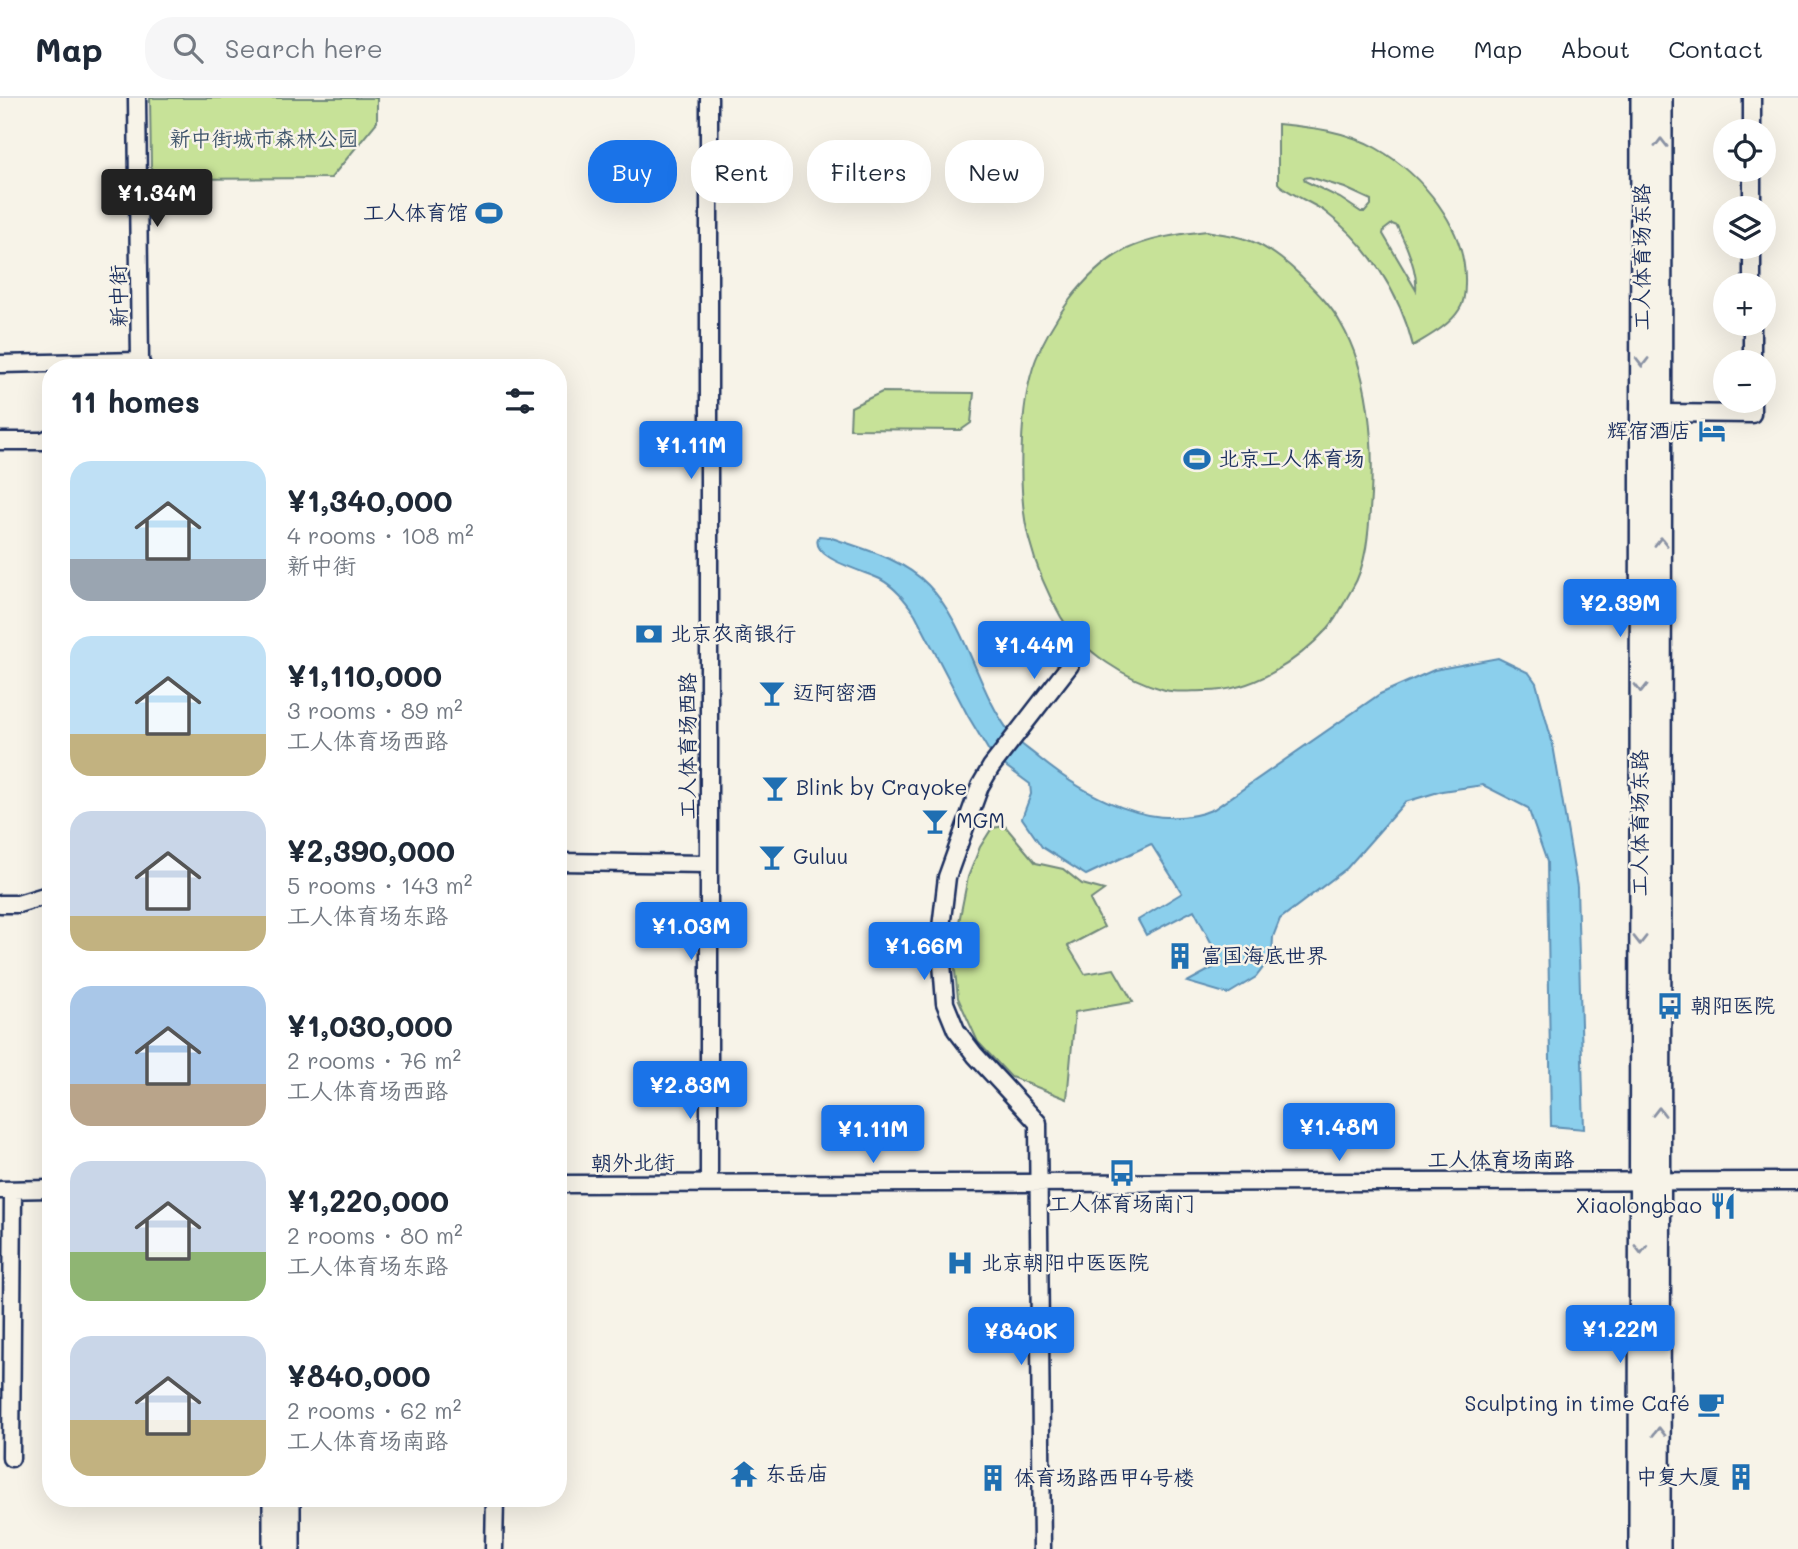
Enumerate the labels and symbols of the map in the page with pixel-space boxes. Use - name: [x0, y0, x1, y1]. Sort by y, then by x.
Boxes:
- park label: 新中街城市森林公园: [170, 124, 359, 151]
- one-way arrow: [1653, 137, 1669, 147]
- pin: ¥1.34M: [100, 170, 214, 229]
- street label: 工人体育场东路: [1627, 184, 1654, 331]
- place label: 工人体育馆: [363, 198, 468, 225]
- sports icon: 工人体育馆: [474, 198, 504, 228]
- street label: 新中街: [103, 264, 132, 328]
- one-way arrow: [1634, 357, 1650, 368]
- place label: 辉宿酒店: [1607, 416, 1691, 443]
- hotel icon: 辉宿酒店: [1697, 416, 1727, 446]
- pin: ¥1.11M: [634, 422, 748, 481]
- sports icon: 北京工人体育场: [1182, 444, 1212, 474]
- place label: 北京工人体育场: [1218, 444, 1365, 471]
- one-way arrow: [1653, 536, 1669, 546]
- pin: ¥2.39M: [1563, 580, 1677, 639]
- bank icon: 北京农商银行: [634, 619, 664, 649]
- place label: 北京农商银行: [670, 619, 796, 646]
- pin: ¥1.44M: [977, 622, 1091, 681]
- street label: 工人体育场西路: [673, 673, 700, 820]
- bar icon: 迈阿密酒: [757, 678, 787, 708]
- place label: 迈阿密酒: [793, 678, 877, 705]
- one-way arrow: [1633, 683, 1649, 693]
- street label: 工人体育场东路: [1625, 750, 1652, 897]
- bar icon: Blink by Crayoke: [760, 773, 790, 803]
- place label: Blink by Crayoke: [796, 773, 968, 800]
- bar icon: MGM: [920, 806, 950, 836]
- place label: MGM: [956, 806, 1005, 833]
- bar icon: Guluu: [757, 842, 787, 872]
- place label: Guluu: [793, 842, 848, 869]
- pin: ¥1.03M: [634, 902, 748, 962]
- pin: ¥1.66M: [867, 922, 981, 982]
- one-way arrow: [1632, 935, 1648, 945]
- building icon: 富国海底世界: [1165, 941, 1195, 971]
- place label: 富国海底世界: [1201, 941, 1327, 968]
- bus stop icon: 朝阳医院: [1655, 991, 1685, 1021]
- place label: 朝阳医院: [1691, 991, 1775, 1018]
- pin: ¥2.83M: [633, 1062, 747, 1121]
- pin: ¥1.48M: [1282, 1104, 1396, 1163]
- pin: ¥1.11M: [816, 1105, 930, 1165]
- one-way arrow: [1651, 1106, 1667, 1117]
- street label: 工人体育场南路: [1428, 1145, 1575, 1172]
- street label: 朝外北街: [591, 1147, 675, 1176]
- bus stop icon: 工人体育场南门: [1107, 1158, 1137, 1188]
- place label: 工人体育场南门: [1049, 1189, 1196, 1216]
- place label: Xiaolongbao: [1576, 1191, 1702, 1218]
- restaurant icon: Xiaolongbao: [1708, 1191, 1738, 1221]
- one-way arrow: [1633, 1244, 1649, 1254]
- hospital icon: 北京朝阳中医医院: [945, 1248, 975, 1278]
- place label: 北京朝阳中医医院: [981, 1248, 1149, 1275]
- pin: ¥1.22M: [1563, 1306, 1677, 1365]
- pin: ¥840K: [972, 1308, 1070, 1367]
- place label: Sculpting in time Café: [1465, 1389, 1690, 1416]
- cafe icon: Sculpting in time Café: [1696, 1389, 1726, 1419]
- one-way arrow: [1651, 1426, 1667, 1437]
- temple icon: 东岳庙: [729, 1459, 759, 1489]
- place label: 东岳庙: [765, 1459, 828, 1486]
- place label: 中复大厦: [1636, 1462, 1720, 1489]
- building icon: 中复大厦: [1726, 1462, 1756, 1492]
- building icon: 体育场路西甲4号楼: [978, 1463, 1008, 1493]
- place label: 体育场路西甲4号楼: [1014, 1463, 1194, 1490]

